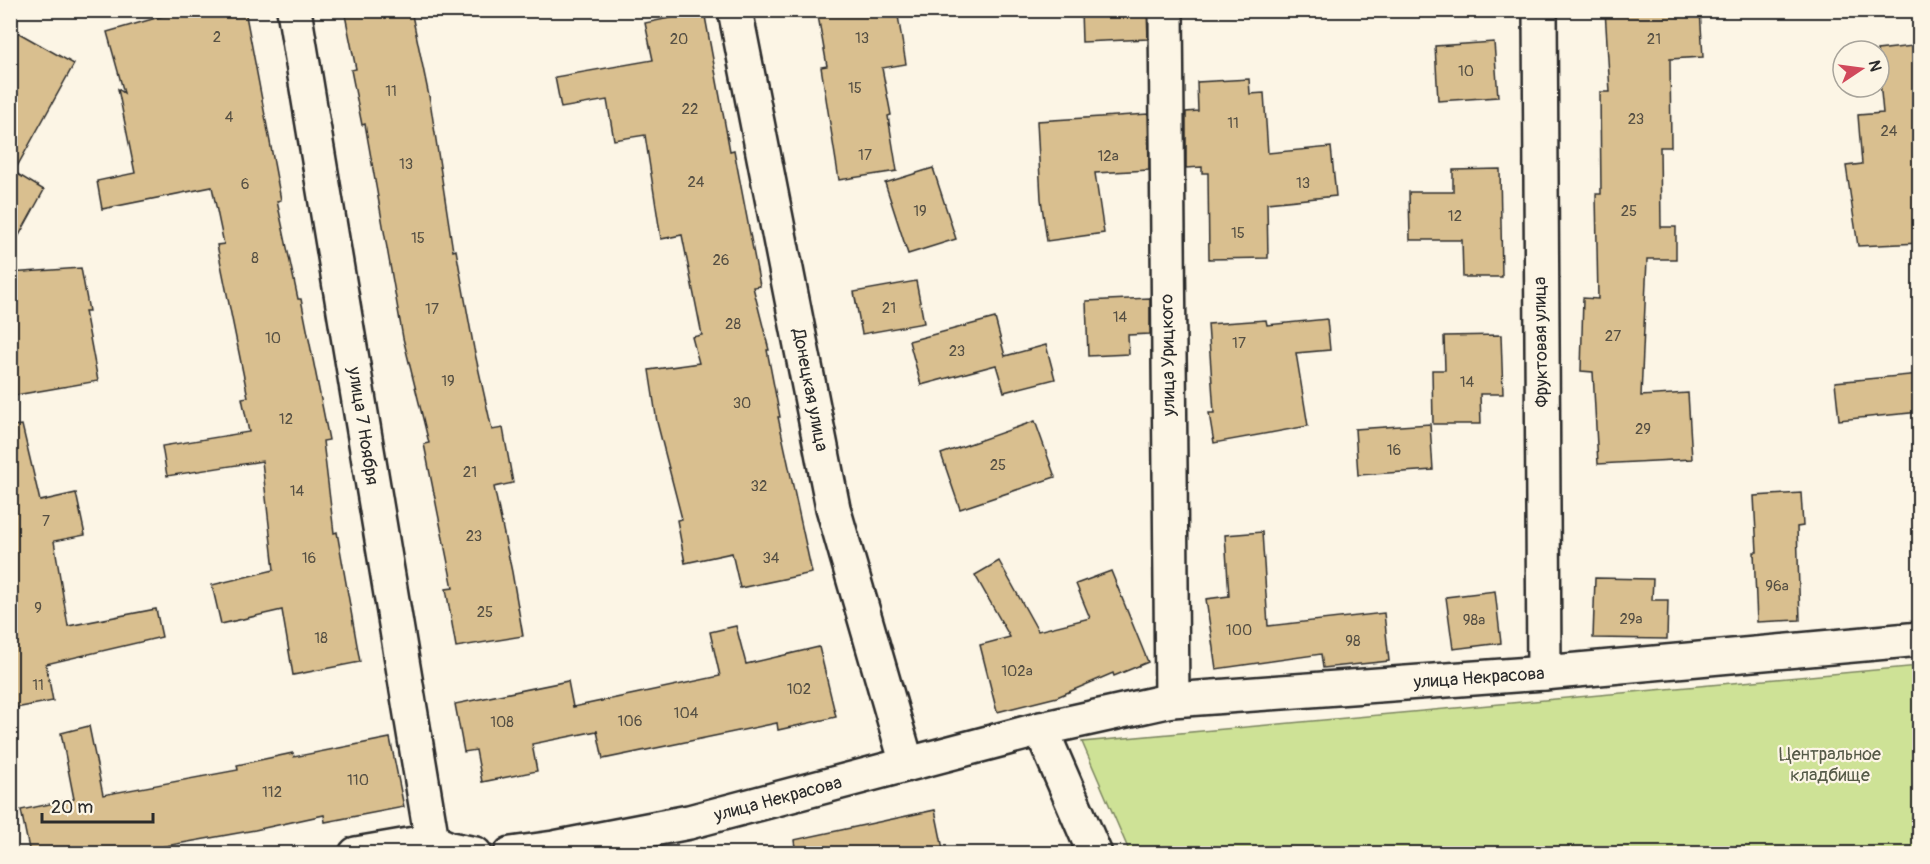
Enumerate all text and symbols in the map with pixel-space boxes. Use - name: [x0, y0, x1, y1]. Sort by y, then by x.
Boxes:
- house number: 2: [213, 28, 221, 47]
- house number: 13: [855, 29, 869, 48]
- house number: 20: [670, 30, 688, 49]
- house number: 21: [1647, 30, 1661, 49]
- north arrow: [1831, 39, 1891, 99]
- text: N: [1864, 58, 1886, 74]
- house number: 10: [1458, 62, 1474, 81]
- house number: 15: [848, 79, 862, 98]
- house number: 11: [385, 82, 397, 101]
- house number: 22: [682, 100, 698, 119]
- house number: 4: [225, 108, 234, 127]
- house number: 23: [1628, 110, 1644, 129]
- house number: 11: [1227, 114, 1239, 133]
- house number: 24: [1880, 122, 1898, 141]
- house number: 17: [858, 146, 872, 165]
- house number: 12а: [1097, 147, 1119, 166]
- house number: 13: [399, 155, 413, 174]
- house number: 24: [687, 173, 705, 192]
- house number: 13: [1296, 174, 1310, 193]
- house number: 6: [241, 175, 249, 194]
- house number: 19: [913, 202, 927, 221]
- house number: 25: [1621, 202, 1637, 221]
- house number: 12: [1448, 207, 1462, 226]
- house number: 15: [1231, 224, 1245, 243]
- house number: 15: [411, 229, 425, 248]
- house number: 8: [251, 249, 259, 268]
- house number: 26: [712, 251, 730, 270]
- street label: Фруктовая улица: [1528, 276, 1554, 408]
- street label: улица Урицкого: [1155, 293, 1181, 417]
- house number: 21: [882, 299, 896, 318]
- house number: 17: [425, 300, 439, 319]
- house number: 14: [1113, 308, 1128, 327]
- house number: 28: [725, 315, 741, 334]
- street label: Донецкая улица: [787, 326, 833, 453]
- house number: 27: [1605, 327, 1621, 346]
- house number: 10: [265, 329, 281, 348]
- house number: 17: [1232, 334, 1246, 353]
- house number: 23: [949, 342, 965, 361]
- street label: улица 7 Ноября: [342, 364, 384, 487]
- house number: 19: [441, 372, 455, 391]
- house number: 14: [1460, 373, 1475, 392]
- house number: 30: [733, 394, 751, 413]
- house number: 12: [279, 410, 293, 429]
- house number: 29: [1635, 420, 1651, 439]
- house number: 16: [1387, 441, 1401, 460]
- house number: 25: [990, 456, 1006, 475]
- house number: 21: [463, 463, 477, 482]
- house number: 32: [751, 477, 767, 496]
- house number: 14: [290, 482, 305, 501]
- house number: 7: [42, 512, 50, 531]
- house number: 23: [466, 527, 482, 546]
- house number: 16: [302, 549, 316, 568]
- house number: 34: [762, 549, 780, 568]
- house number: 96а: [1765, 577, 1789, 596]
- house number: 9: [34, 599, 42, 618]
- house number: 25: [477, 603, 493, 622]
- house number: 29а: [1619, 610, 1643, 629]
- house number: 98а: [1463, 611, 1485, 630]
- house number: 100: [1226, 621, 1252, 640]
- house number: 18: [314, 629, 328, 648]
- house number: 98: [1345, 632, 1361, 651]
- house number: 102а: [1001, 662, 1033, 681]
- street label: улица Некрасова: [1412, 662, 1545, 694]
- house number: 11: [32, 676, 44, 695]
- house number: 102: [787, 680, 811, 699]
- house number: 104: [674, 704, 699, 723]
- house number: 106: [618, 712, 642, 731]
- house number: 108: [490, 713, 514, 732]
- park label: Центральное кладбище: [1779, 743, 1881, 787]
- house number: 110: [347, 771, 369, 790]
- street label: улица Некрасова: [711, 771, 844, 827]
- house number: 112: [262, 783, 282, 802]
- scale bar: [42, 786, 153, 824]
- text: 20 m: [51, 796, 93, 819]

